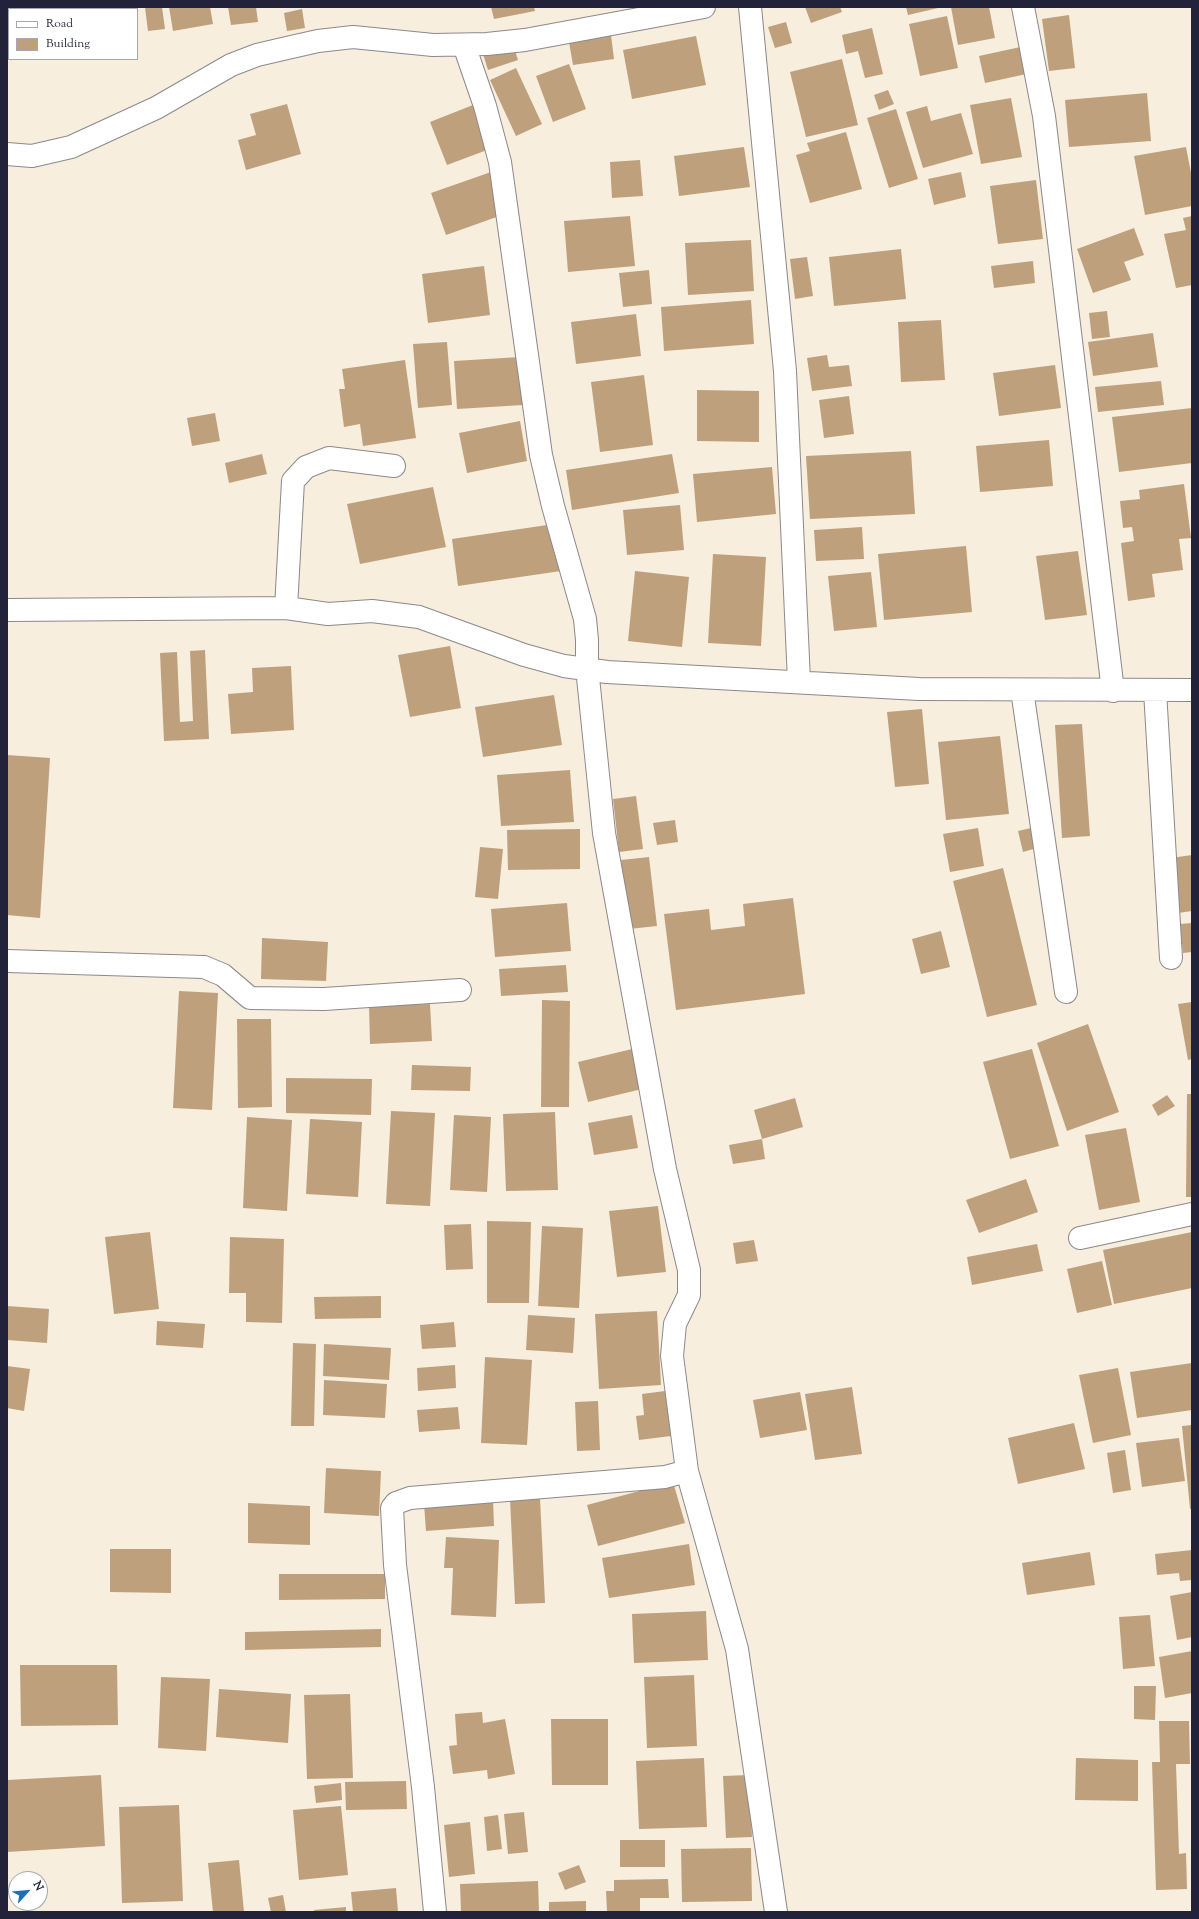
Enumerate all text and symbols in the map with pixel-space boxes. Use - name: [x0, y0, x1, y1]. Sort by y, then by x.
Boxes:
- legend: [8, 8, 138, 60]
- text: Road: [46, 15, 73, 33]
- text: Building: [46, 35, 90, 53]
- north arrow: [8, 1871, 48, 1911]
- text: N: [29, 1878, 47, 1894]

